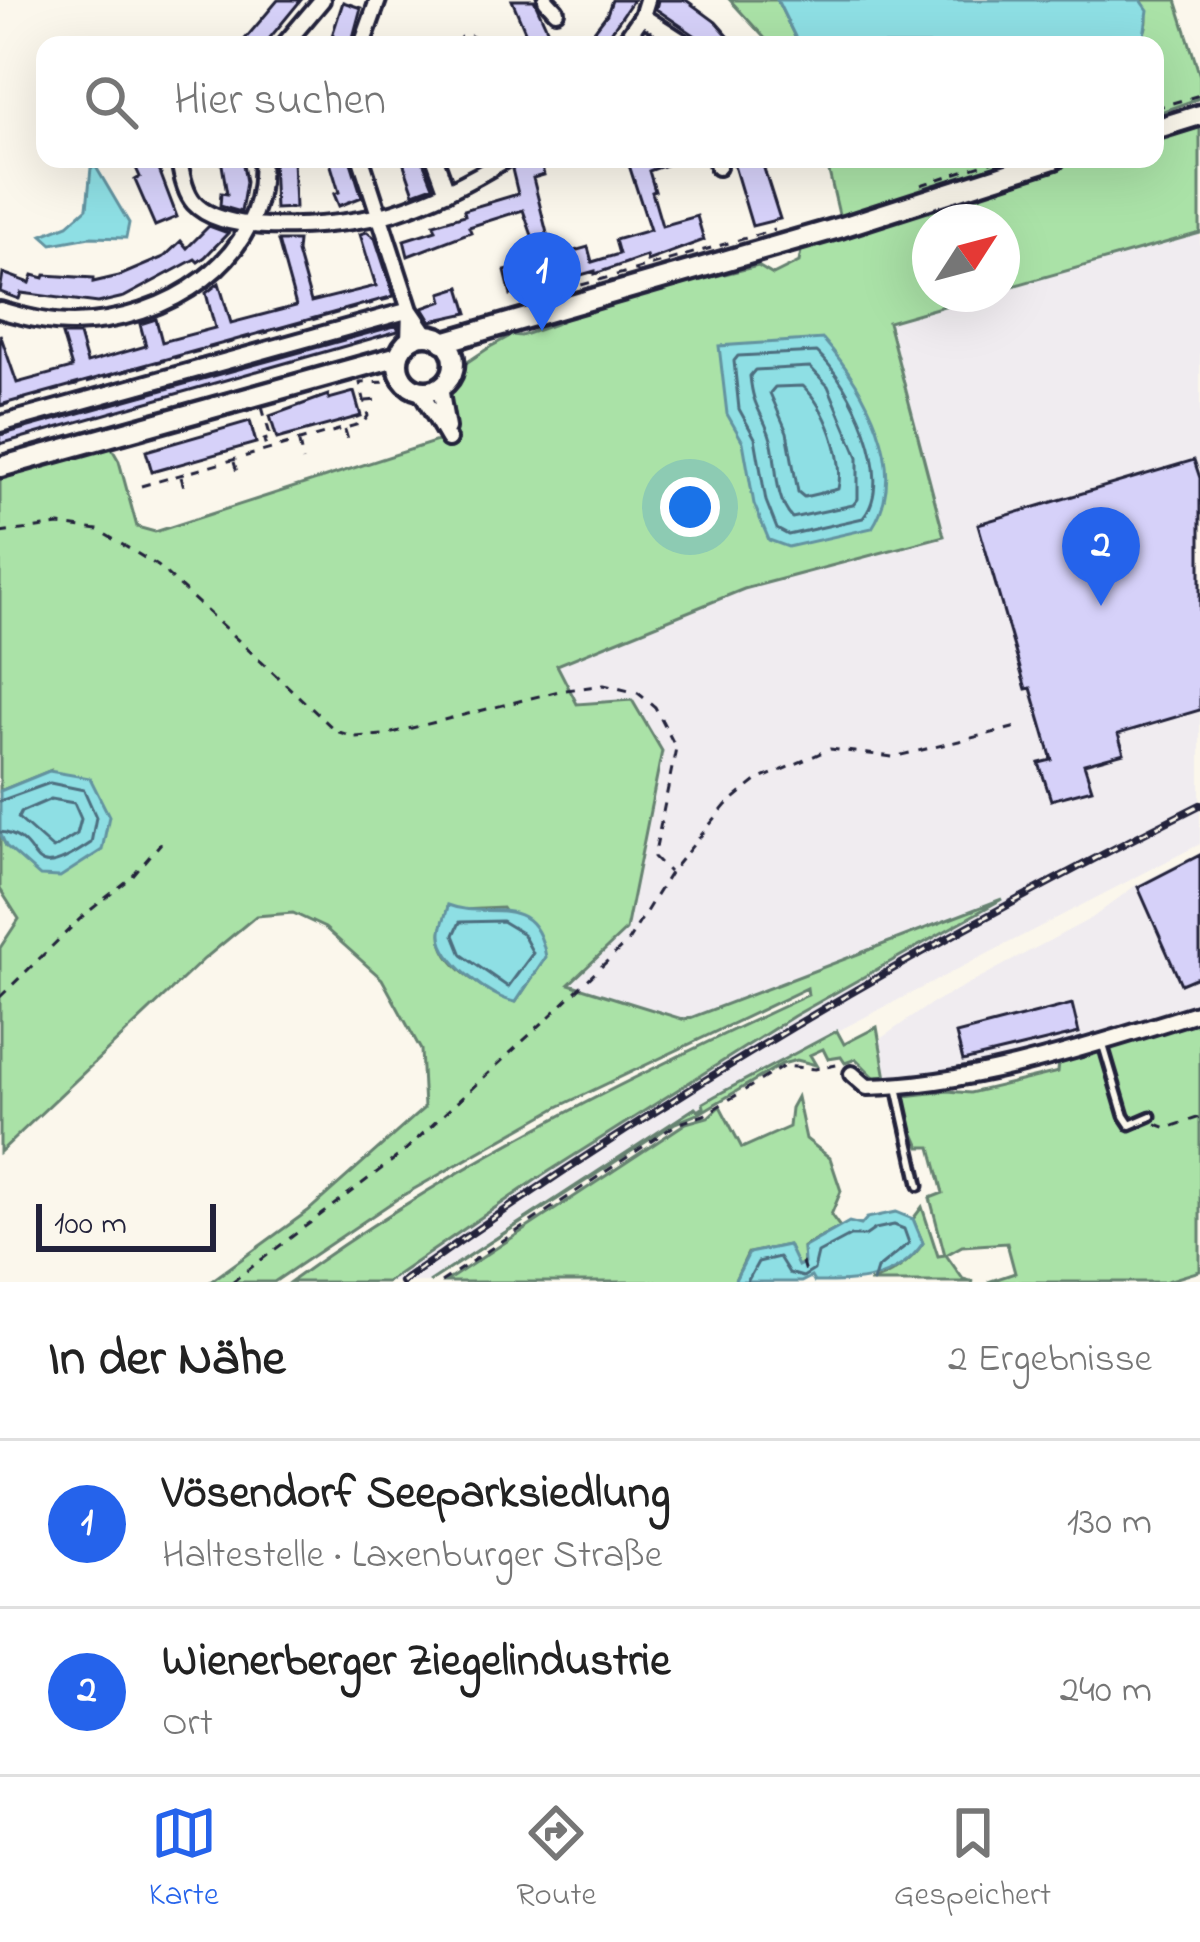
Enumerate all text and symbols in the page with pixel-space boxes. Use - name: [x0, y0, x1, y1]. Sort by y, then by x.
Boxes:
- search box: [36, 36, 1164, 168]
- icon: search: [78, 69, 144, 135]
- text: Hier suchen: [174, 69, 386, 135]
- north arrow: [912, 204, 1020, 312]
- pin: 1: [503, 232, 581, 331]
- your location: [660, 477, 720, 537]
- pin: 2: [1062, 507, 1140, 606]
- scale bar: [36, 1198, 216, 1251]
- text: 100 m: [54, 1201, 127, 1249]
- text: In der Nähe: [48, 1323, 285, 1398]
- text: 2 Ergebnisse: [948, 1332, 1152, 1389]
- text: Vösendorf Seeparksiedlung: [162, 1462, 670, 1528]
- text: 1: [81, 1495, 93, 1552]
- text: 130 m: [1067, 1495, 1152, 1552]
- text: Haltestelle · Laxenburger Straße: [162, 1528, 662, 1585]
- text: Wienerberger Ziegelindustrie: [162, 1630, 670, 1696]
- text: 2: [77, 1663, 97, 1720]
- text: 240 m: [1060, 1663, 1152, 1720]
- text: Ort: [162, 1696, 213, 1753]
- tab: Karte: [149, 1800, 219, 1920]
- tab: Route: [516, 1800, 596, 1920]
- tab: Gespeichert: [894, 1800, 1051, 1920]

